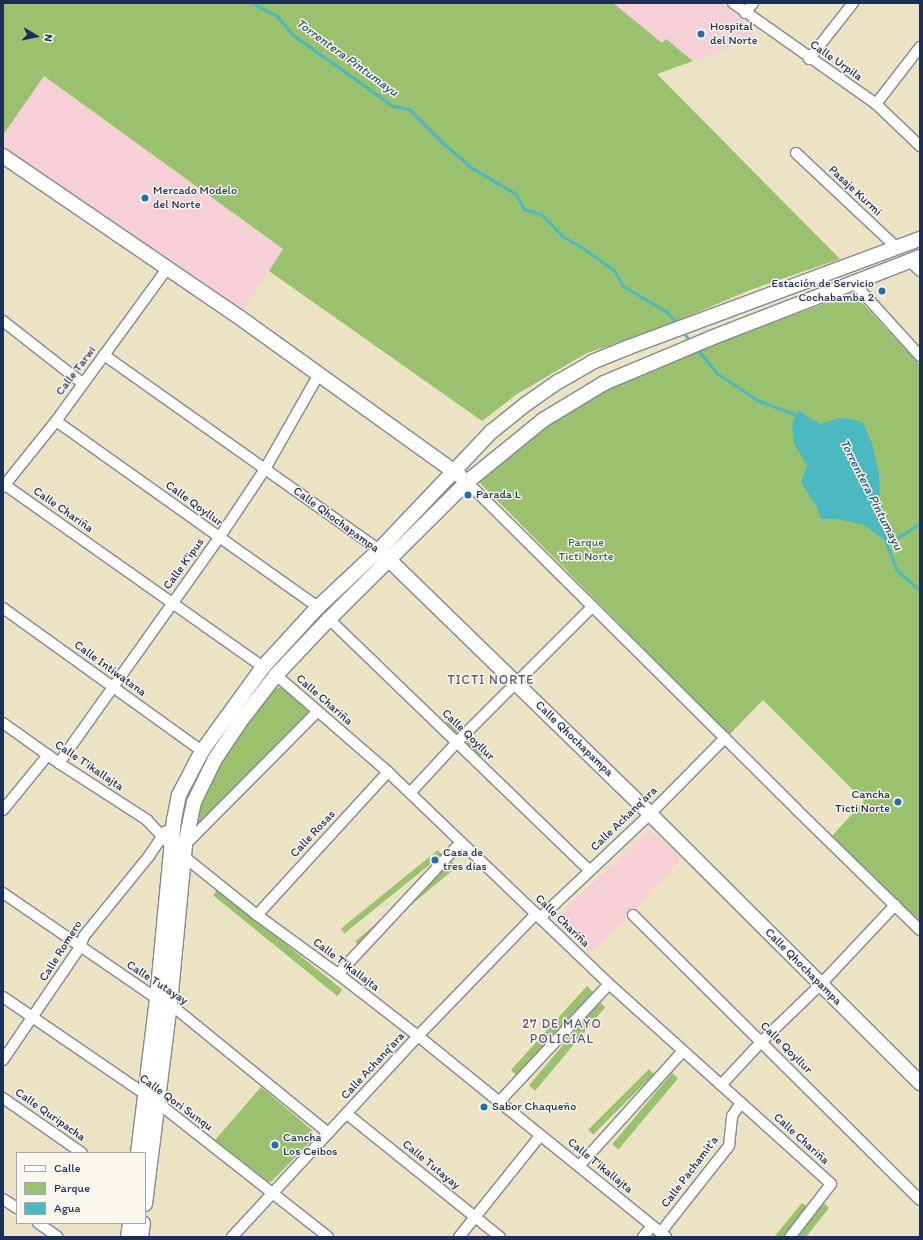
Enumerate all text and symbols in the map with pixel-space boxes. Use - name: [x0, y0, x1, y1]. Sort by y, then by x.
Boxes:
- north arrow: [16, 16, 56, 56]
- water label: Torrentera Pintumayu: [293, 16, 401, 100]
- place label: Hospital del Norte: [710, 20, 758, 48]
- marker: Hospital del Norte: [695, 28, 707, 40]
- text: N: [41, 33, 55, 43]
- street label: Calle Urpila: [807, 38, 865, 84]
- street label: Pasaje Kurmi: [826, 163, 884, 219]
- place label: Mercado Modelo del Norte: [153, 184, 237, 212]
- marker: Mercado Modelo del Norte: [140, 193, 150, 203]
- place label: Estación de Servicio Cochabamba 2: [771, 277, 874, 305]
- marker: Estación de Servicio Cochabamba 2: [877, 286, 887, 296]
- street label: Calle Tarwi: [53, 344, 99, 398]
- water label: Torrentera Pintumayu: [836, 437, 906, 553]
- street label: Calle Qoyllur: [162, 478, 226, 530]
- street label: Calle Chariña: [30, 484, 96, 536]
- street label: Calle Qhochapampa: [290, 484, 382, 556]
- place label: Parada L: [476, 488, 521, 502]
- marker: Parada L: [463, 490, 473, 500]
- street label: Calle K'ipus: [160, 535, 208, 593]
- park label: Parque Ticti Norte: [559, 536, 613, 564]
- street label: Calle Intiwatana: [71, 638, 149, 700]
- street label: Calle Chariña: [293, 672, 355, 728]
- district label: TICTI NORTE: [448, 672, 534, 688]
- street label: Calle Qhochapampa: [532, 698, 616, 780]
- street label: Calle Qoyllur: [439, 706, 497, 764]
- street label: Calle T'ikallajta: [52, 738, 126, 794]
- street label: Calle Achanq'ara: [588, 784, 660, 854]
- place label: Cancha Ticti Norte: [835, 788, 890, 816]
- marker: Cancha Ticti Norte: [893, 797, 903, 807]
- street label: Calle Rosas: [288, 807, 338, 861]
- place label: Casa de tres días: [443, 846, 487, 874]
- marker: Casa de tres días: [430, 855, 440, 865]
- street label: Calle Chariña: [532, 891, 592, 951]
- street label: Calle Romero: [37, 918, 85, 984]
- street label: Calle Qhochapampa: [761, 925, 845, 1009]
- street label: Calle T'ikallajta: [310, 935, 382, 995]
- street label: Calle Tutayay: [124, 958, 190, 1008]
- district label: 27 DE MAYO POLICIAL: [522, 1017, 602, 1048]
- street label: Calle Qoyllur: [757, 1019, 815, 1077]
- street label: Calle Achanq'ara: [338, 1029, 408, 1103]
- street label: Calle Qori Sunqu: [136, 1072, 216, 1134]
- street label: Calle Quripacha: [12, 1085, 88, 1145]
- place label: Sabor Chaqueño: [492, 1100, 576, 1114]
- marker: Sabor Chaqueño: [479, 1102, 489, 1112]
- street label: Calle Chariña: [770, 1110, 832, 1168]
- place label: Cancha Los Ceibos: [283, 1131, 337, 1159]
- street label: Calle Pachamit'a: [658, 1133, 722, 1211]
- street label: Calle T'ikallajta: [564, 1135, 636, 1197]
- street label: Calle Tutayay: [399, 1138, 463, 1192]
- marker: Cancha Los Ceibos: [270, 1140, 280, 1150]
- legend: [16, 1152, 146, 1224]
- text: Calle: [54, 1161, 80, 1175]
- text: Parque: [54, 1181, 90, 1195]
- text: Agua: [54, 1201, 80, 1215]

